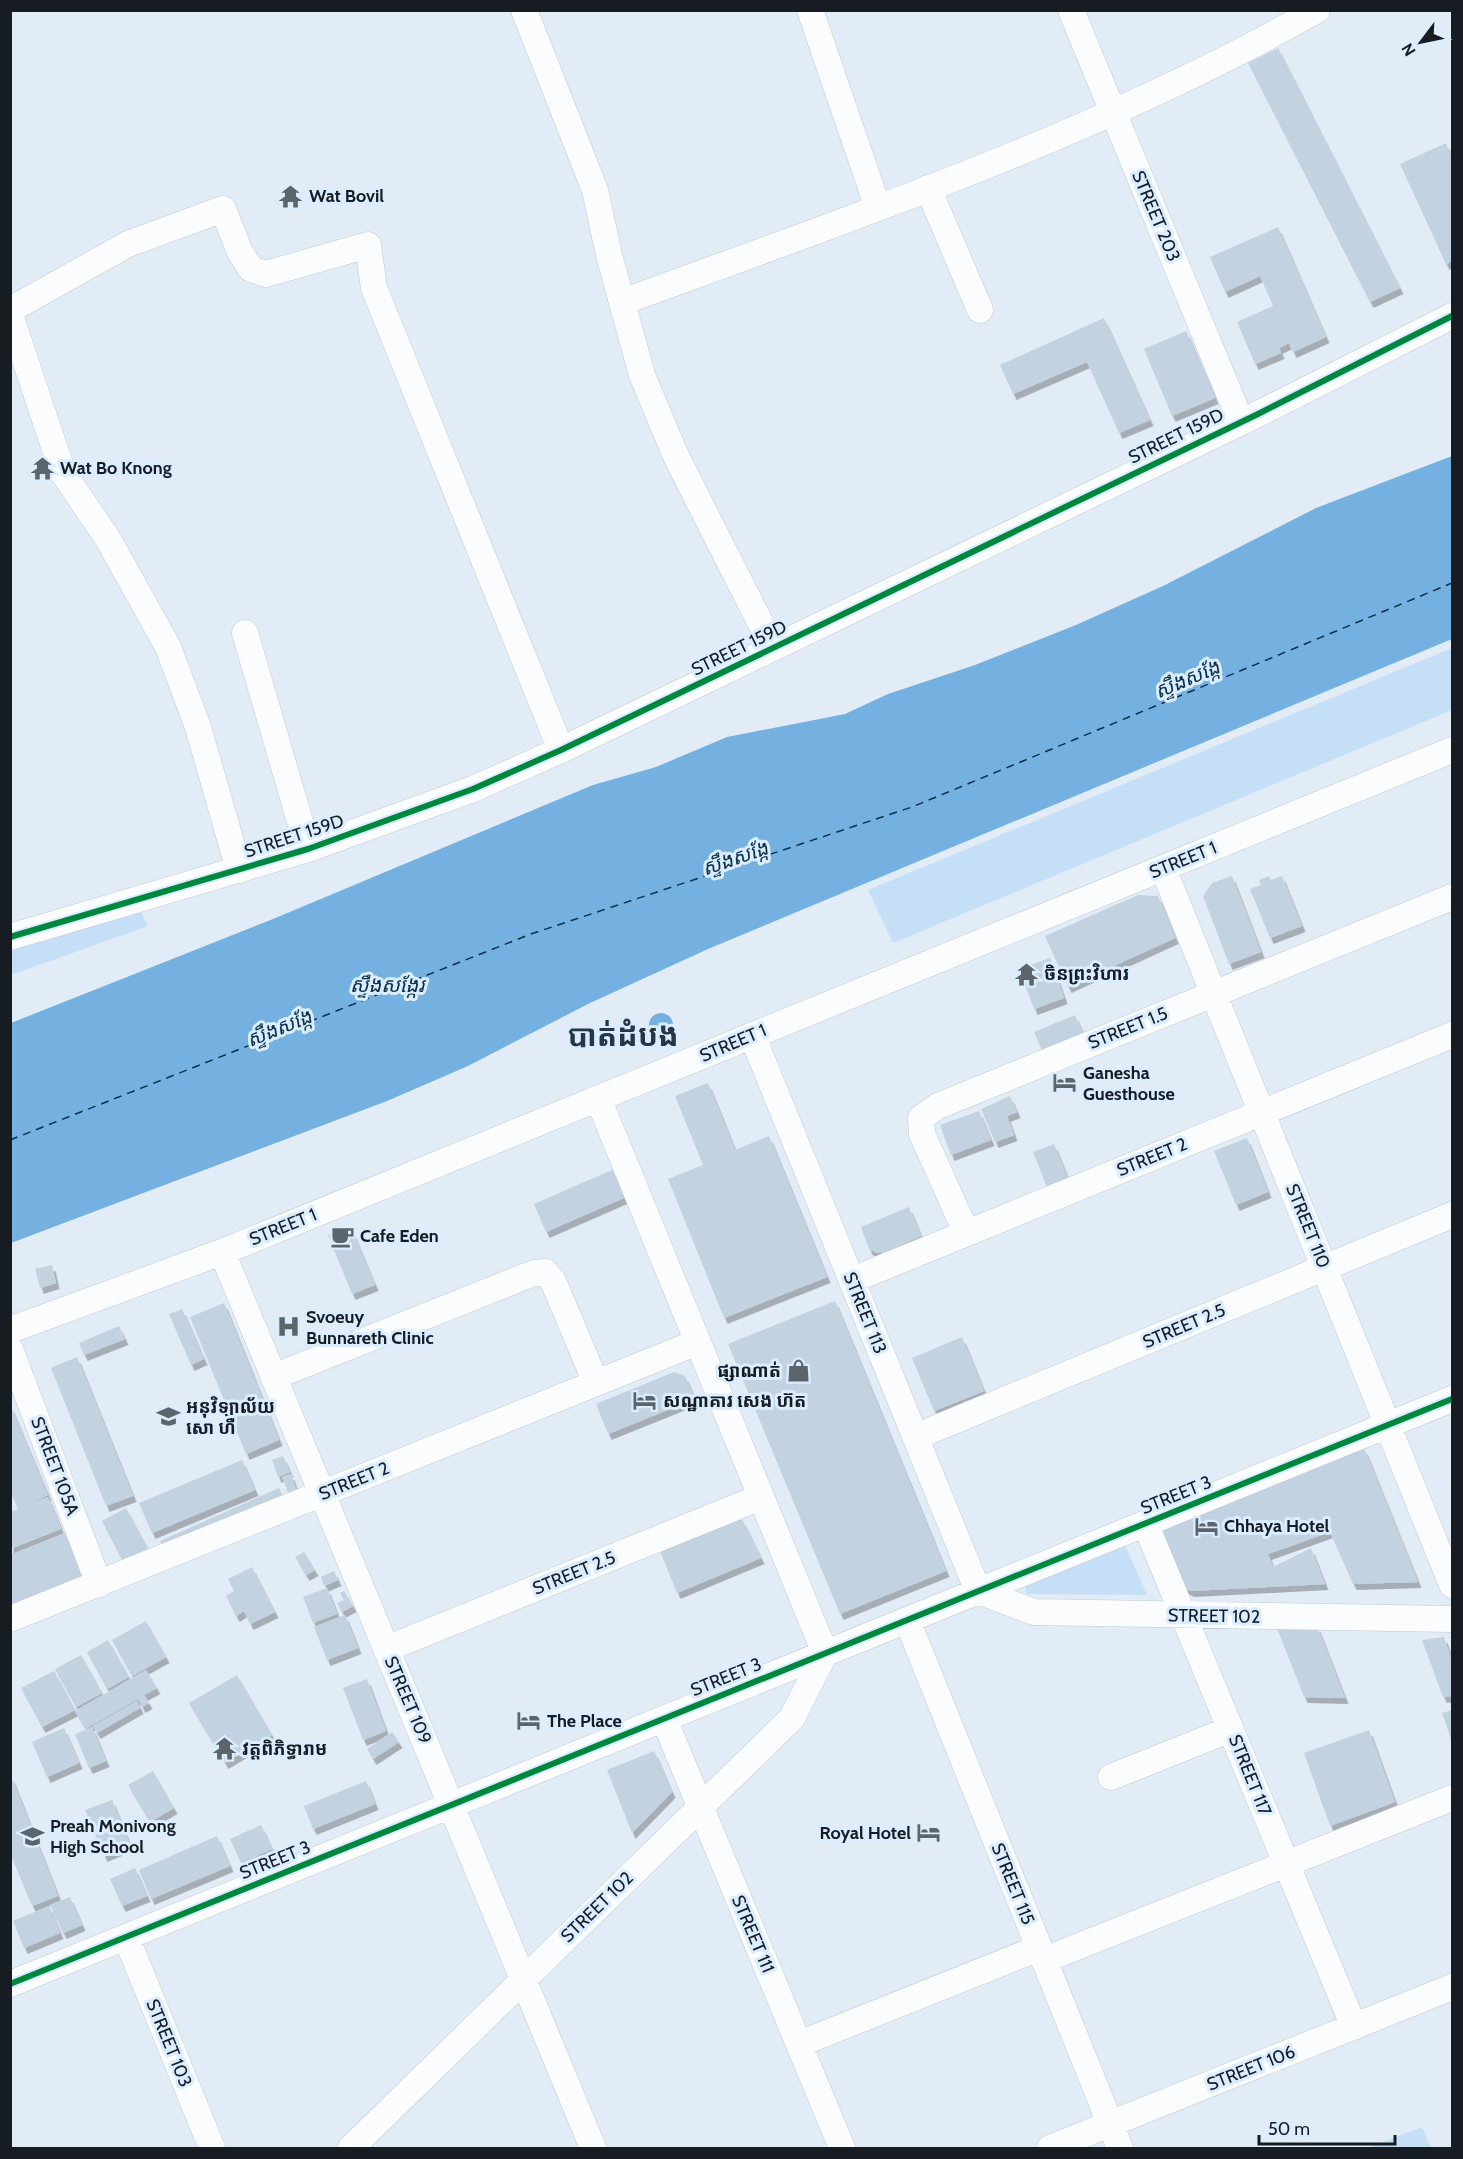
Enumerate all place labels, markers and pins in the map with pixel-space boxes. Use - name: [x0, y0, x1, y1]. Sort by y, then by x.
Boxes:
- temple icon: Wat Bovil: [278, 183, 304, 209]
- place label: Wat Bovil: [309, 185, 384, 207]
- temple icon: Wat Bo Knong: [29, 455, 55, 481]
- place label: Wat Bo Knong: [60, 457, 172, 479]
- temple icon: ចិនព្រះវិហារ: [1013, 961, 1039, 987]
- place label: ចិនព្រះវិហារ: [1044, 963, 1129, 985]
- place label: Ganesha Guesthouse: [1083, 1062, 1175, 1105]
- hotel icon: Ganesha Guesthouse: [1052, 1070, 1078, 1096]
- cafe icon: Cafe Eden: [329, 1223, 355, 1249]
- place label: Cafe Eden: [360, 1225, 439, 1247]
- place label: Svoeuy Bunnareth Clinic: [306, 1306, 434, 1349]
- hospital icon: Svoeuy Bunnareth Clinic: [275, 1314, 301, 1340]
- shop icon: ផ្សាណាត់: [786, 1358, 812, 1384]
- place label: ផ្សាណាត់: [717, 1360, 781, 1382]
- hotel icon: សណ្ឋាគារ សេង ហ៊ត: [632, 1388, 658, 1414]
- place label: សណ្ឋាគារ សេង ហ៊ត: [663, 1390, 806, 1412]
- place label: អនុវិទ្យាល័យ សោ ហឺ: [186, 1396, 275, 1439]
- school or university icon: អនុវិទ្យាល័យ សោ ហឺ: [155, 1404, 181, 1430]
- hotel icon: Chhaya Hotel: [1193, 1513, 1219, 1539]
- place label: Chhaya Hotel: [1224, 1515, 1329, 1537]
- hotel icon: The Place: [516, 1708, 542, 1734]
- place label: The Place: [547, 1710, 622, 1732]
- temple icon: វត្តពិភិទ្ធារាម: [211, 1736, 237, 1762]
- place label: វត្តពិភិទ្ធារាម: [242, 1738, 327, 1760]
- place label: Preah Monivong High School: [50, 1815, 176, 1858]
- hotel icon: Royal Hotel: [916, 1820, 942, 1846]
- place label: Royal Hotel: [819, 1822, 911, 1844]
- school or university icon: Preah Monivong High School: [19, 1823, 45, 1849]

